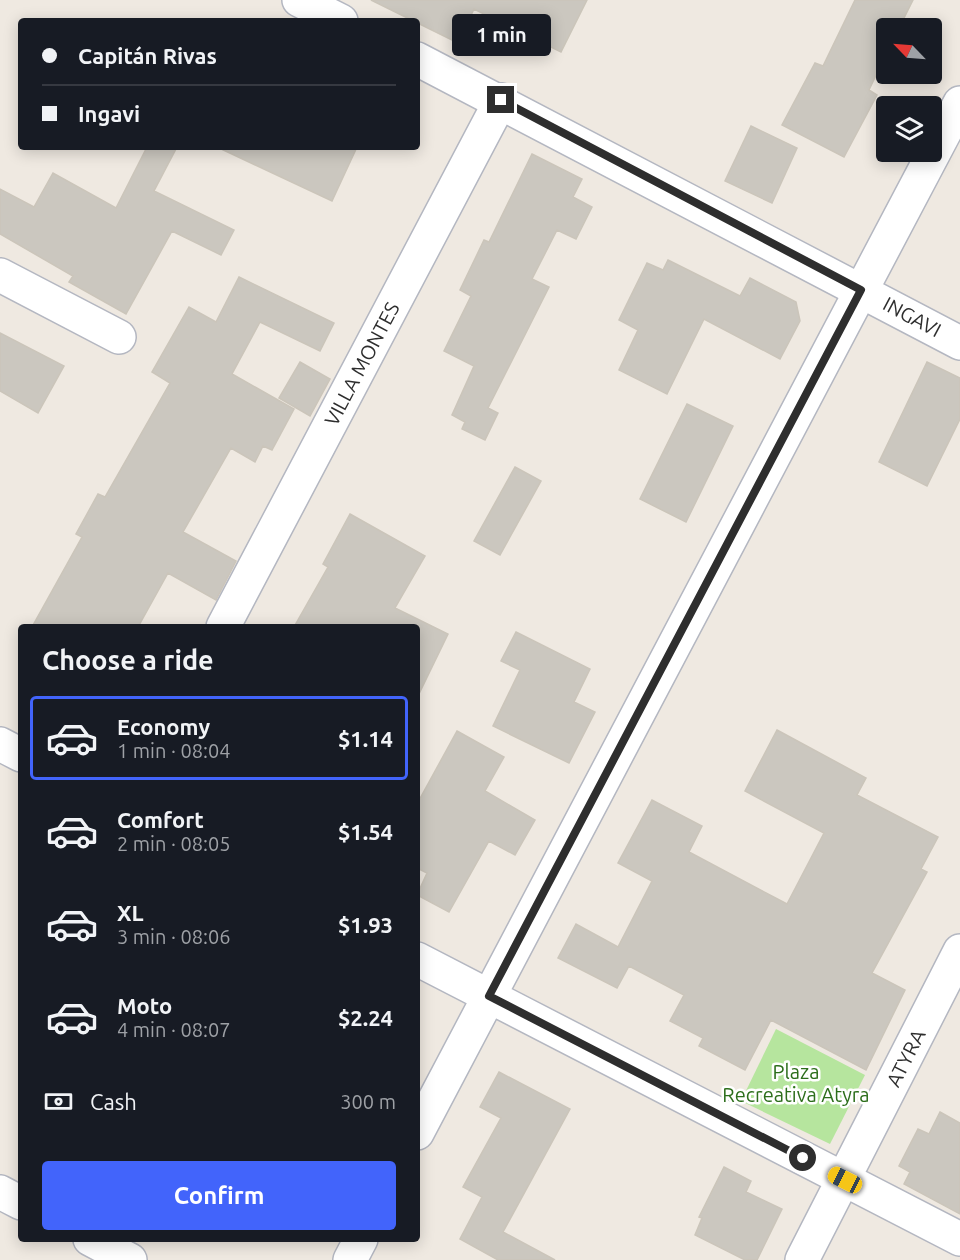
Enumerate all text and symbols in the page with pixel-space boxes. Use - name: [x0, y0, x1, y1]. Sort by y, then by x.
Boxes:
- callout: 1 min: [452, 13, 550, 55]
- north arrow: [876, 18, 942, 84]
- map controls: [876, 18, 942, 162]
- text: 1 min: [476, 23, 527, 46]
- text: Capitán Rivas: [78, 43, 217, 68]
- route end: [487, 86, 514, 113]
- button: layers: [876, 96, 942, 162]
- text: Ingavi: [78, 101, 140, 126]
- street label: INGAVI: [879, 292, 945, 341]
- street label: VILLA MONTES: [319, 298, 404, 429]
- text: Choose a ride: [42, 645, 214, 675]
- icon: car: [45, 711, 99, 765]
- text: Economy: [117, 714, 210, 739]
- text: $1.14: [338, 726, 393, 751]
- text: 1 min · 08:04: [117, 739, 231, 762]
- icon: car: [45, 804, 99, 858]
- text: Comfort: [117, 807, 204, 832]
- text: $1.54: [338, 819, 393, 844]
- text: 2 min · 08:05: [117, 832, 231, 855]
- icon: car: [45, 897, 99, 951]
- text: XL: [117, 900, 144, 925]
- text: $1.93: [338, 912, 393, 937]
- text: 3 min · 08:06: [117, 925, 231, 948]
- icon: car: [45, 990, 99, 1044]
- text: Moto: [117, 993, 172, 1018]
- text: $2.24: [338, 1005, 393, 1030]
- text: 4 min · 08:07: [117, 1018, 231, 1041]
- street label: ATYRA: [881, 1025, 930, 1090]
- park label: Plaza Recreativa Atyra: [722, 1060, 870, 1106]
- icon: cash: [42, 1085, 75, 1118]
- text: Cash: [90, 1089, 137, 1114]
- text: 300 m: [340, 1090, 396, 1113]
- route start: [789, 1144, 816, 1171]
- button: Confirm: [42, 1161, 396, 1230]
- car: [825, 1164, 865, 1196]

